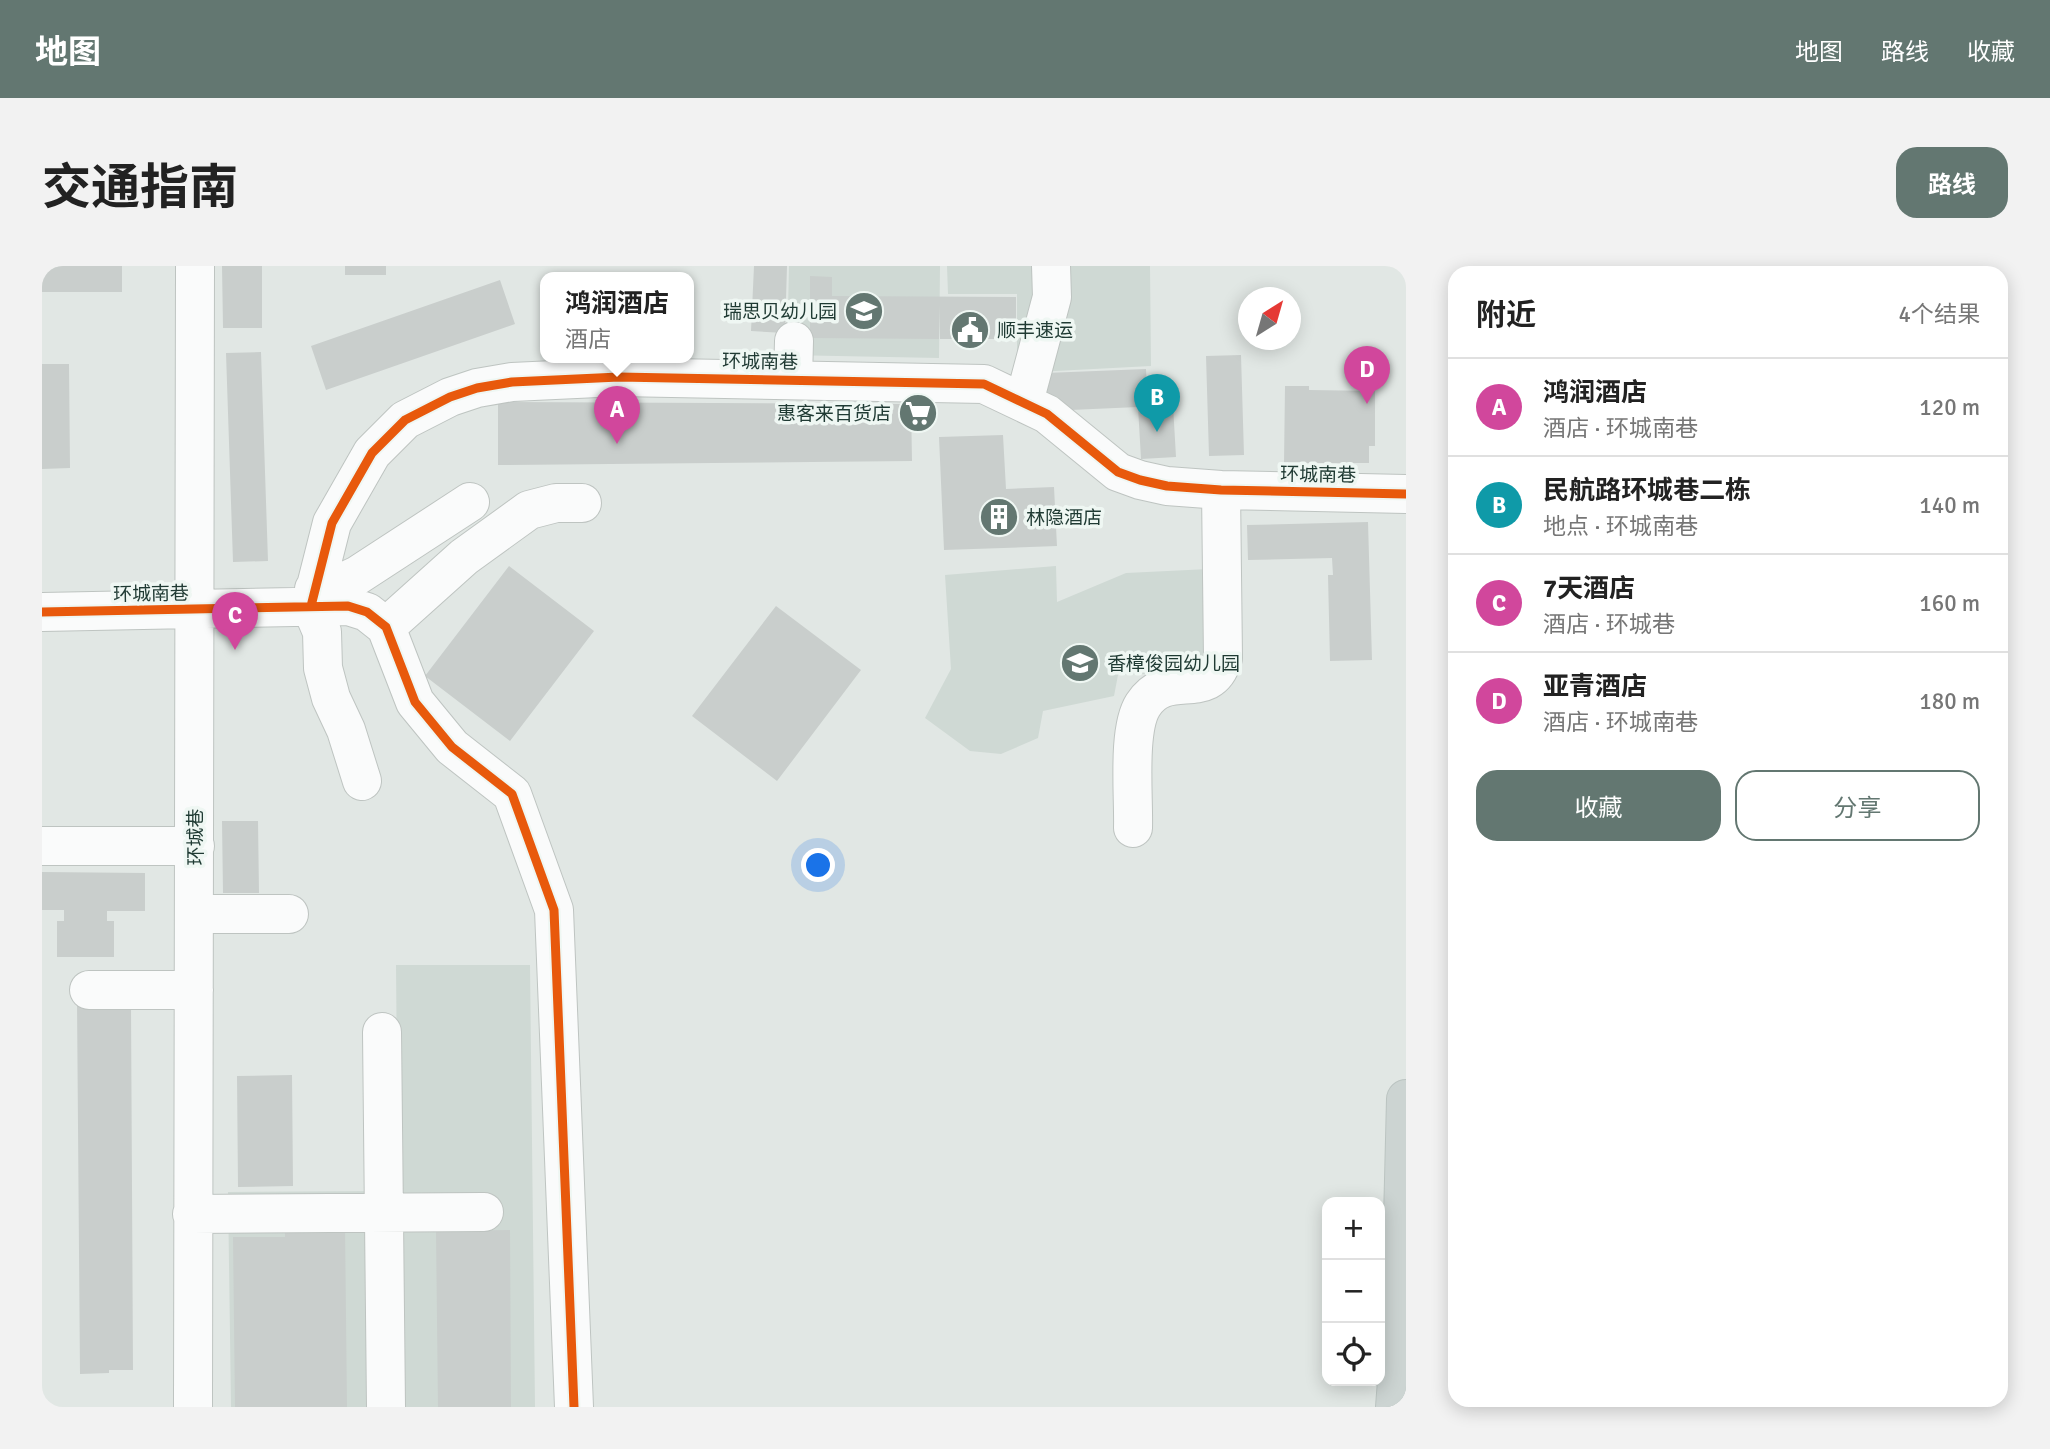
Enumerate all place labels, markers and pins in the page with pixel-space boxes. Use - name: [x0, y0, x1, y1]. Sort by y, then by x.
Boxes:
- school or university icon: 瑞思贝幼儿园: [843, 290, 885, 332]
- place label: 瑞思贝幼儿园: [723, 300, 837, 324]
- public building icon: 顺丰速运: [949, 309, 991, 351]
- place label: 顺丰速运: [997, 319, 1073, 343]
- pin: D: [1344, 346, 1390, 404]
- pin: B: [1134, 374, 1180, 432]
- pin: A: [594, 386, 640, 444]
- supermarket icon: 惠客来百货店: [897, 392, 939, 434]
- place label: 惠客来百货店: [777, 402, 891, 426]
- building icon: 林隐酒店: [978, 496, 1020, 538]
- place label: 林隐酒店: [1026, 506, 1102, 530]
- pin: C: [212, 592, 258, 650]
- school or university icon: 香樟俊园幼儿园: [1059, 642, 1101, 684]
- place label: 香樟俊园幼儿园: [1107, 652, 1240, 676]

